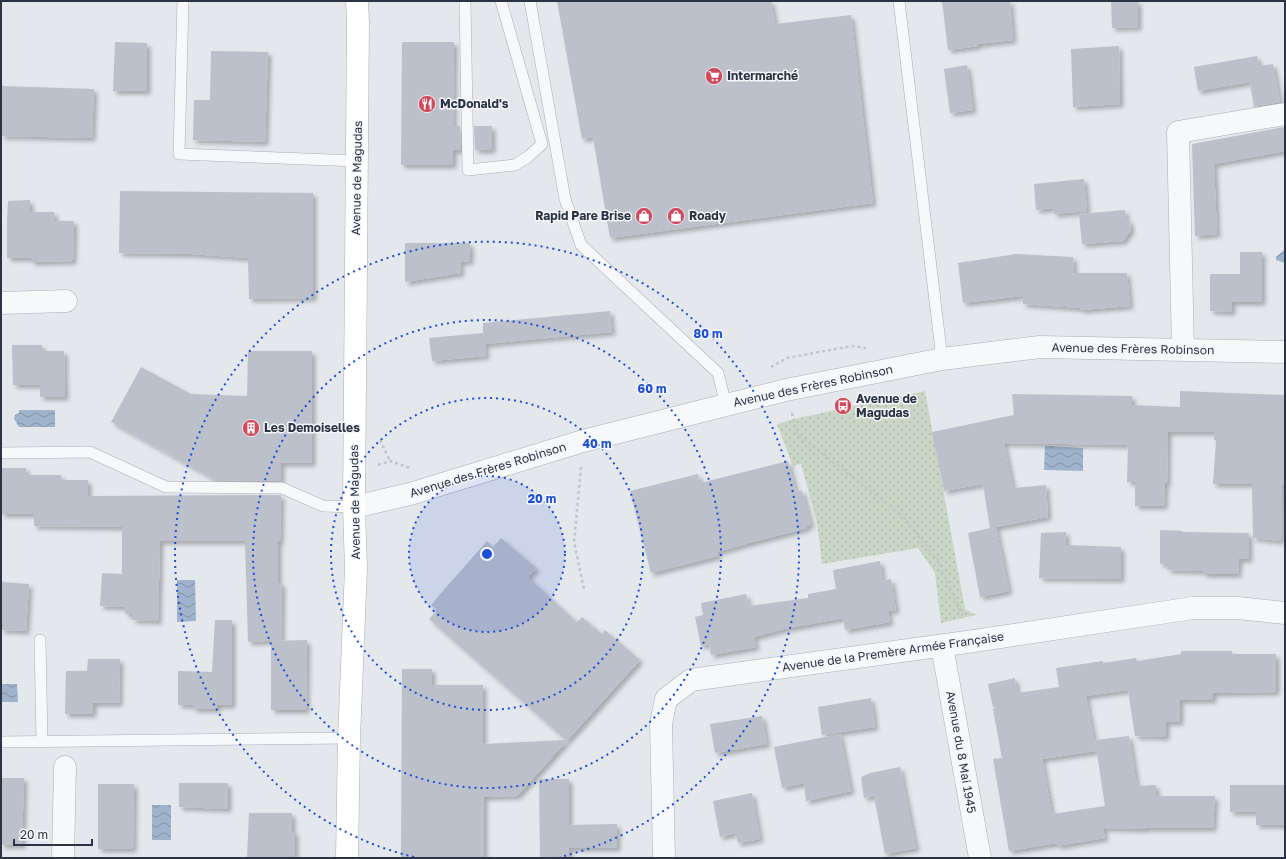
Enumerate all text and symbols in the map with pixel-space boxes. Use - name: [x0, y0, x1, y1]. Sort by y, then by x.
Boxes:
- supermarket icon: Intermarché: [704, 66, 724, 86]
- place label: Intermarché: [727, 68, 798, 83]
- restaurant icon: McDonald's: [417, 94, 437, 114]
- place label: McDonald's: [440, 96, 509, 111]
- street label: Avenue de Magudas: [348, 120, 365, 236]
- shop icon: Rapid Pare Brise: [634, 206, 654, 226]
- shop icon: Roady: [666, 206, 686, 226]
- place label: Rapid Pare Brise: [535, 208, 631, 223]
- place label: Roady: [689, 208, 727, 223]
- text: 80 m: [694, 326, 722, 341]
- street label: Avenue des Frères Robinson: [1052, 340, 1215, 357]
- street label: Avenue des Frères Robinson: [732, 361, 894, 410]
- text: 60 m: [638, 381, 666, 396]
- place label: Avenue de Magudas: [856, 391, 917, 420]
- bus stop icon: Avenue de Magudas: [833, 396, 853, 416]
- building icon: Les Demoiselles: [241, 418, 261, 438]
- place label: Les Demoiselles: [264, 420, 360, 435]
- text: 40 m: [583, 436, 611, 451]
- street label: Avenue des Frères Robinson: [408, 439, 568, 500]
- street label: Avenue de Magudas: [346, 444, 363, 560]
- text: 20 m: [528, 491, 556, 506]
- centre of rings: [480, 547, 494, 561]
- street label: Avenue de la Premère Armée Française: [781, 629, 1005, 675]
- street label: Avenue du 8 Mai 1945: [943, 690, 980, 814]
- scale bar: [14, 821, 92, 847]
- text: 20 m: [20, 827, 48, 842]

